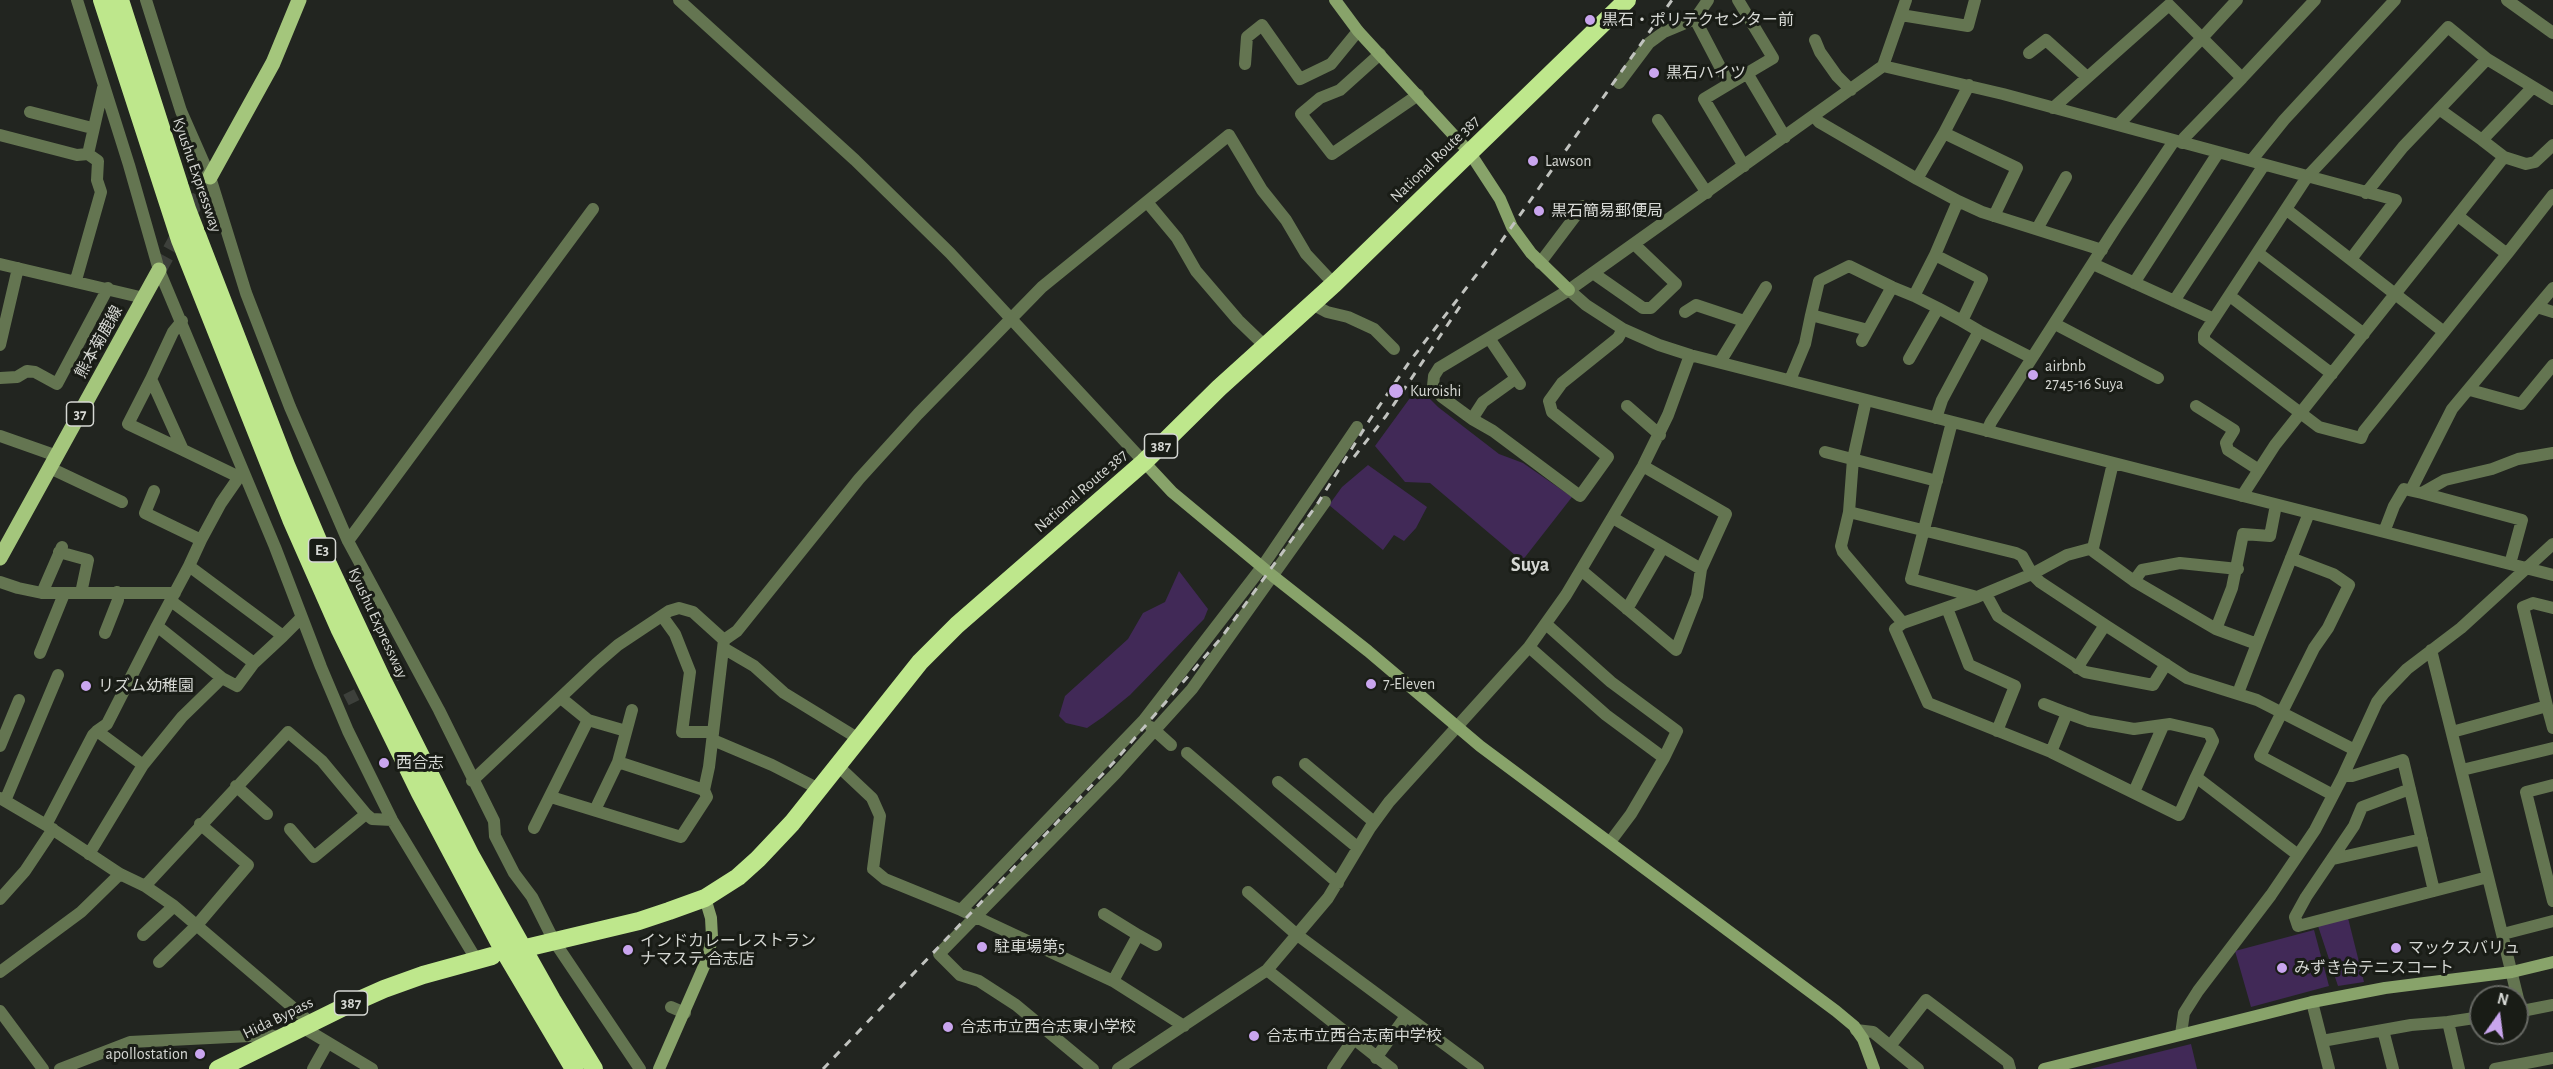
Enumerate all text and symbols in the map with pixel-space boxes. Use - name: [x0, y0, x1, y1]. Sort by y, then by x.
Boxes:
- place label: 黒石・ポリテクセンター前: [1602, 10, 1794, 30]
- marker: 黒石・ポリテクセンター前: [1583, 13, 1597, 27]
- place label: 黒石ハイツ: [1666, 63, 1746, 83]
- marker: 黒石ハイツ: [1647, 66, 1661, 80]
- street label: National Route 387: [1386, 111, 1484, 207]
- street label: Kyushu Expressway: [168, 115, 226, 235]
- place label: Lawson: [1545, 151, 1591, 171]
- marker: Lawson: [1526, 154, 1540, 168]
- place label: 黒石簡易郵便局: [1551, 201, 1663, 221]
- marker: 黒石簡易郵便局: [1532, 204, 1546, 218]
- street label: 熊本菊鹿線: [71, 302, 127, 382]
- place label: airbnb 2745-16 Suya: [2045, 356, 2123, 394]
- marker: airbnb 2745-16 Suya: [2026, 368, 2040, 382]
- place label: Kuroishi: [1410, 381, 1461, 401]
- marker: Kuroishi: [1387, 382, 1405, 400]
- road number: 37: [66, 402, 94, 426]
- road number: 387: [1144, 434, 1178, 458]
- street label: National Route 387: [1031, 445, 1131, 537]
- road number: E3: [308, 538, 336, 562]
- district label: Suya: [1511, 553, 1549, 577]
- street label: Kyushu Expressway: [344, 565, 412, 681]
- place label: 7-Eleven: [1383, 674, 1435, 694]
- place label: リズム幼稚園: [98, 676, 194, 696]
- marker: 7-Eleven: [1364, 677, 1378, 691]
- marker: リズム幼稚園: [79, 679, 93, 693]
- place label: 西合志: [396, 753, 444, 773]
- marker: 西合志: [377, 756, 391, 770]
- place label: インドカレーレストラン ナマステ 合志店: [640, 931, 816, 969]
- place label: 駐車場第5: [994, 937, 1065, 957]
- place label: マックスバリュ: [2408, 938, 2520, 958]
- marker: 駐車場第5: [975, 940, 989, 954]
- marker: マックスバリュ: [2389, 941, 2403, 955]
- marker: インドカレーレストラン ナマステ 合志店: [621, 943, 635, 957]
- place label: みずき台テニスコート: [2294, 958, 2454, 978]
- marker: みずき台テニスコート: [2275, 961, 2289, 975]
- north arrow: [2469, 985, 2529, 1045]
- text: N: [2496, 990, 2510, 1009]
- road number: 387: [334, 991, 368, 1015]
- street label: Hida Bypass: [240, 993, 316, 1043]
- place label: 合志市立西合志東小学校: [960, 1017, 1136, 1037]
- marker: 合志市立西合志東小学校: [941, 1020, 955, 1034]
- place label: 合志市立西合志南中学校: [1266, 1026, 1442, 1046]
- marker: 合志市立西合志南中学校: [1247, 1029, 1261, 1043]
- place label: apollostation: [106, 1044, 188, 1064]
- marker: apollostation: [193, 1047, 207, 1061]

